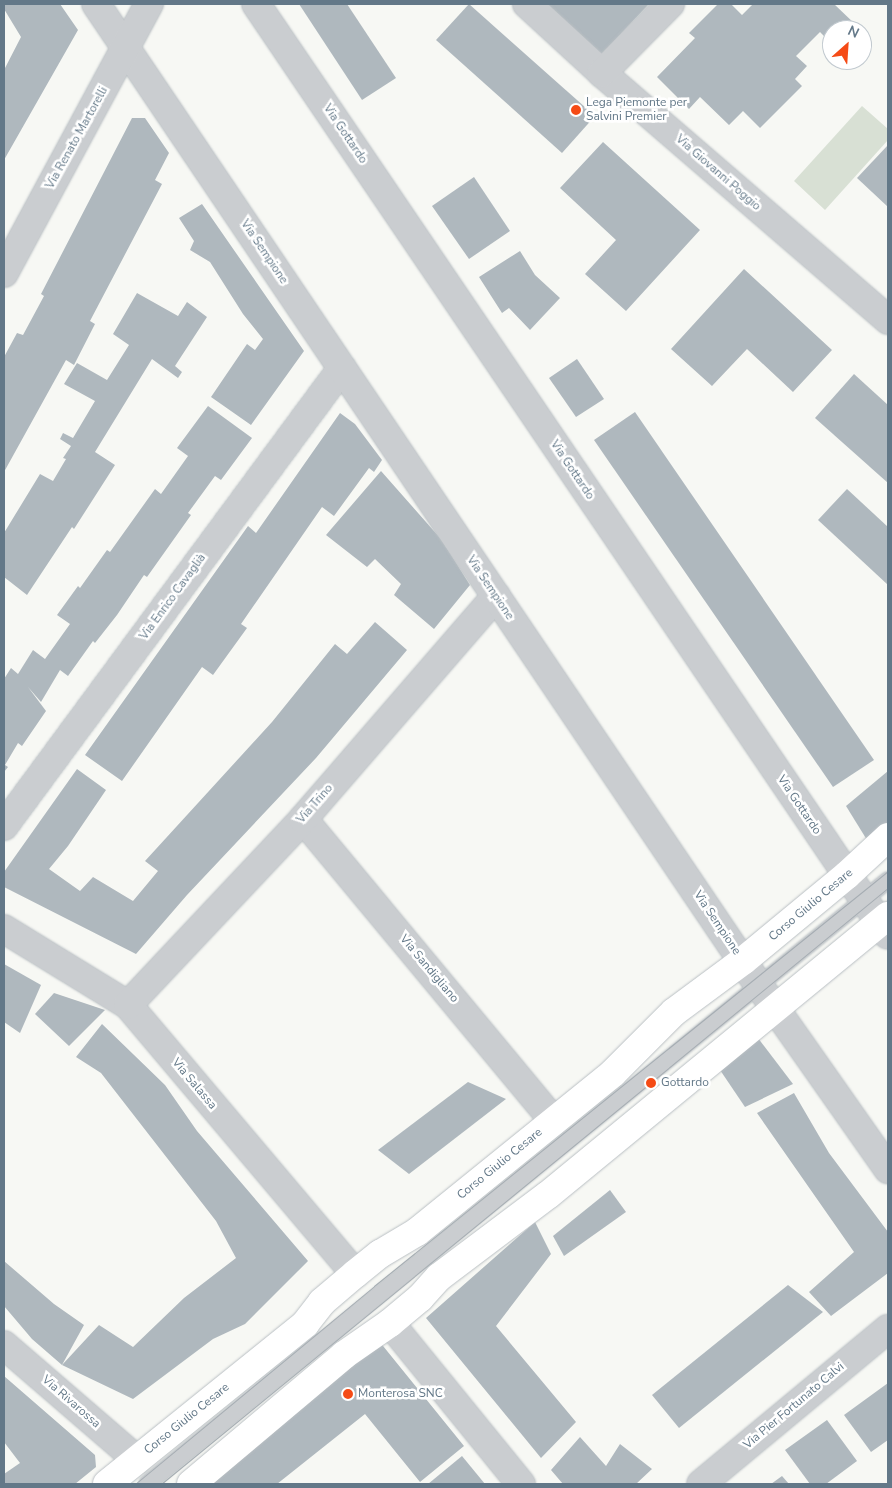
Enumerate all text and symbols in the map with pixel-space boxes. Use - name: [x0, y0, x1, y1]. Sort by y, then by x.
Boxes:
- north arrow: [822, 20, 872, 70]
- text: N: [844, 21, 862, 43]
- street label: Via Renato Martorelli: [43, 84, 111, 192]
- place label: Lega Piemonte per Salvini Premier: [586, 96, 687, 124]
- street label: Via Gottardo: [320, 102, 370, 166]
- marker: Lega Piemonte per Salvini Premier: [570, 104, 582, 116]
- street label: Via Giovanni Poggio: [673, 132, 763, 214]
- street label: Via Sempione: [237, 217, 291, 287]
- street label: Via Gottardo: [547, 438, 597, 502]
- street label: Via Enrico Cavaglià: [137, 551, 209, 643]
- street label: Via Sempione: [463, 553, 517, 623]
- street label: Via Gottardo: [774, 773, 824, 837]
- street label: Via Trino: [294, 781, 336, 827]
- street label: Corso Giulio Cesare: [766, 866, 856, 944]
- street label: Via Sempione: [690, 888, 744, 958]
- street label: Via Sandigliano: [396, 932, 462, 1006]
- street label: Via Salassa: [169, 1056, 219, 1112]
- place label: Gottardo: [661, 1076, 709, 1090]
- marker: Gottardo: [645, 1077, 657, 1089]
- street label: Corso Giulio Cesare: [455, 1125, 545, 1203]
- street label: Via Pier Fortunato Calvi: [741, 1360, 847, 1452]
- street label: Via Rivarossa: [39, 1373, 103, 1431]
- street label: Corso Giulio Cesare: [142, 1380, 232, 1458]
- place label: Monterosa SNC: [358, 1387, 443, 1401]
- marker: Monterosa SNC: [342, 1388, 354, 1400]

